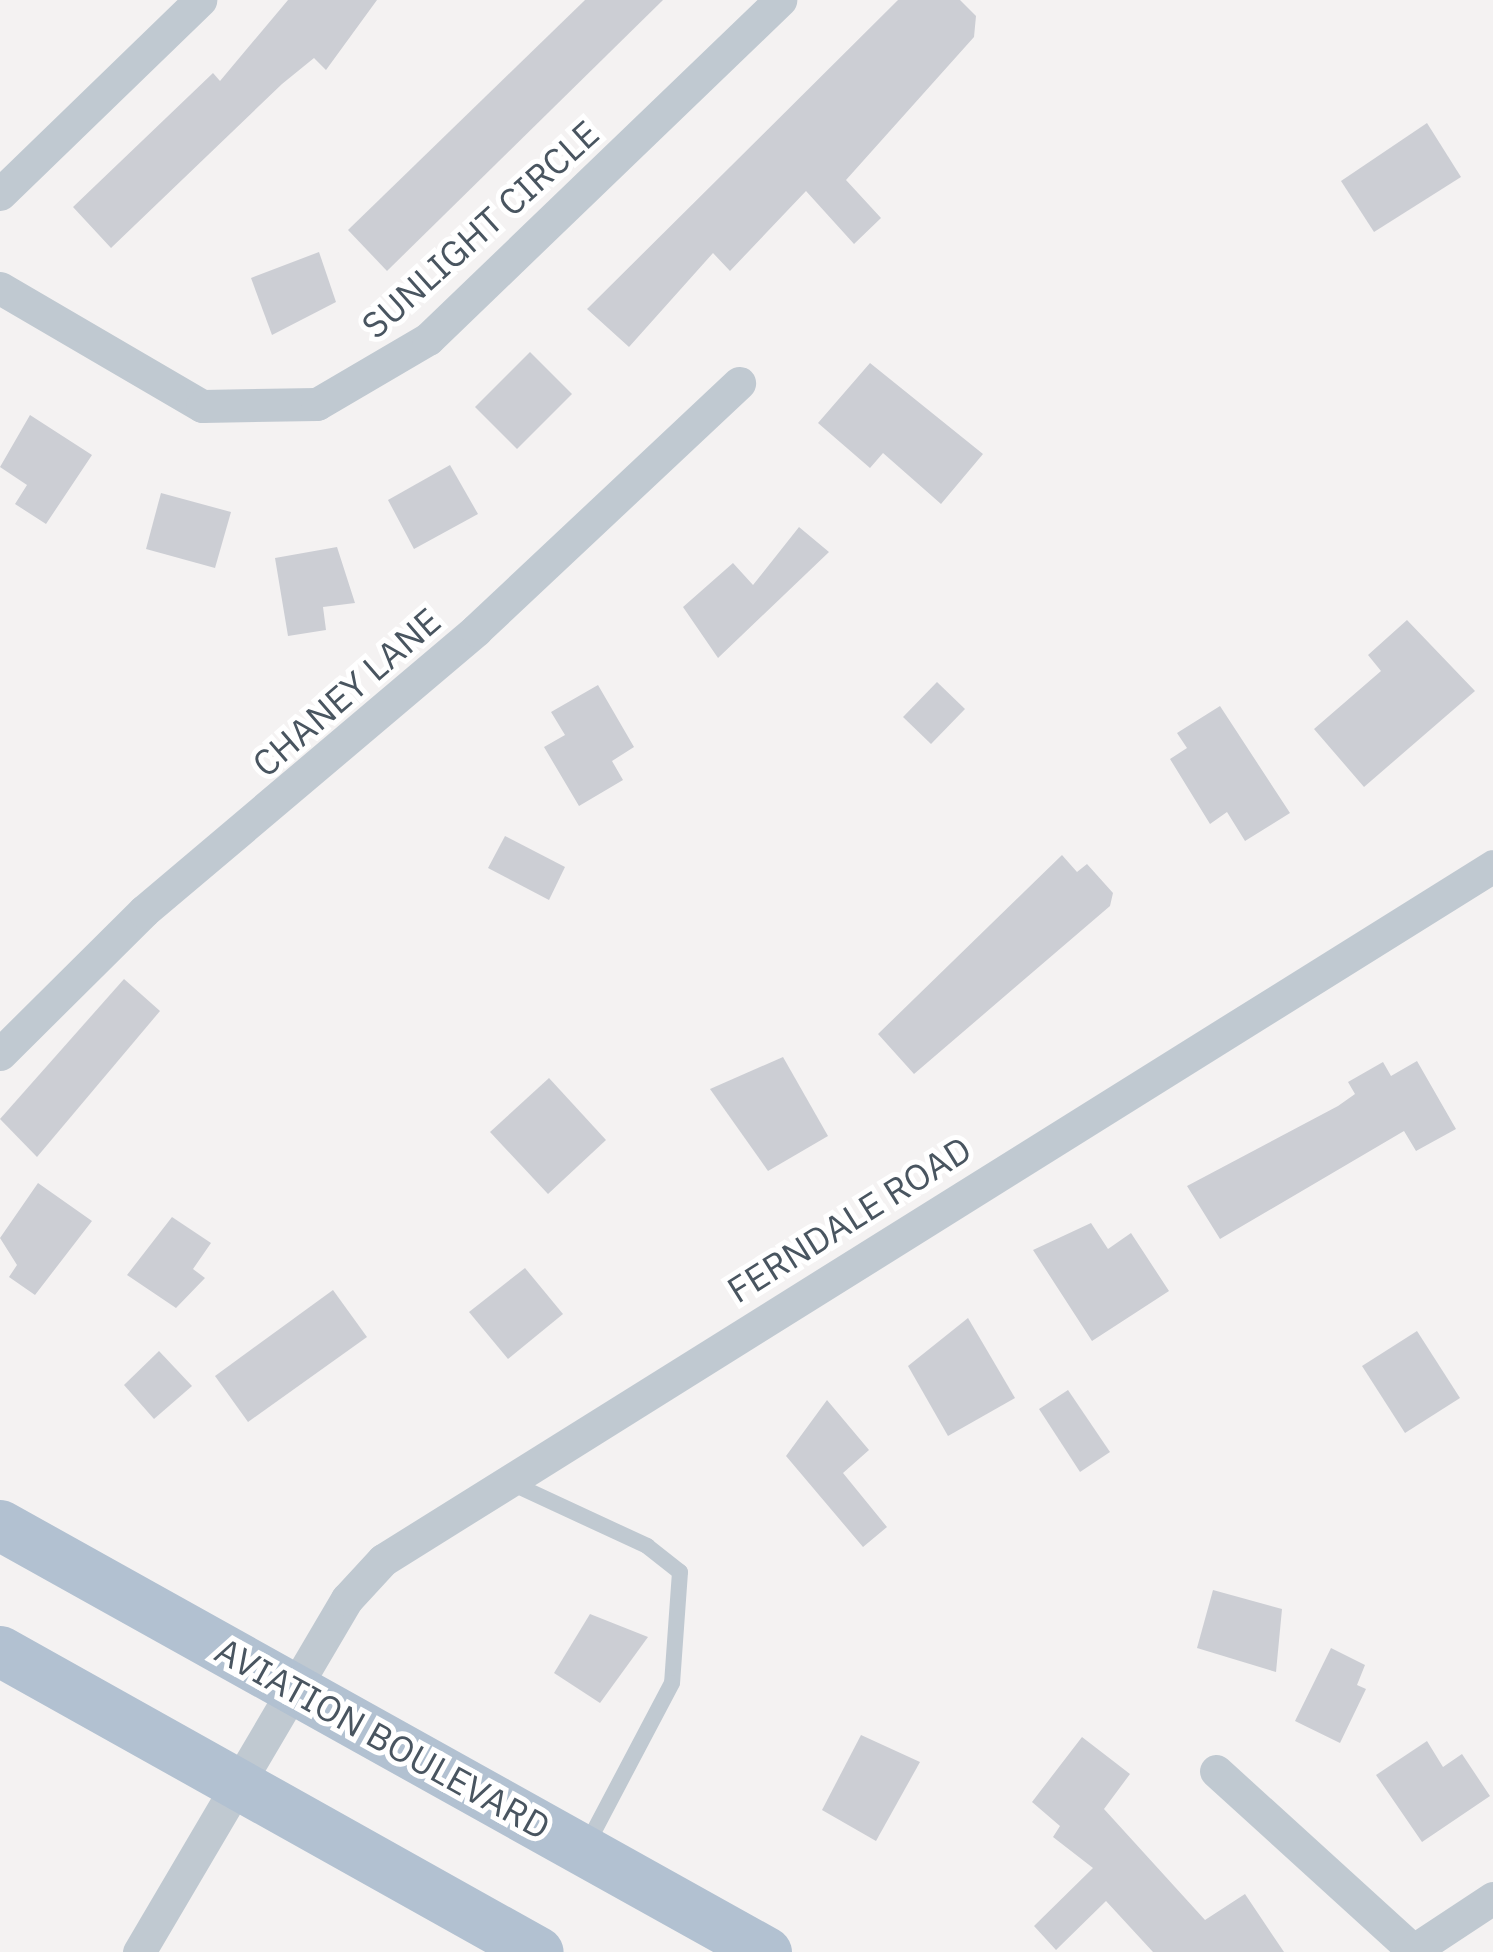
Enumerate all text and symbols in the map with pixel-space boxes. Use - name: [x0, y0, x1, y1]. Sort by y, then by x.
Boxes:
- street label: SUNLIGHT CIRCLE: [353, 111, 607, 347]
- street label: CHANEY LANE: [243, 599, 449, 785]
- street label: FERNDALE ROAD: [719, 1127, 979, 1311]
- street label: AVIATION BOULEVARD: [208, 1628, 558, 1848]

